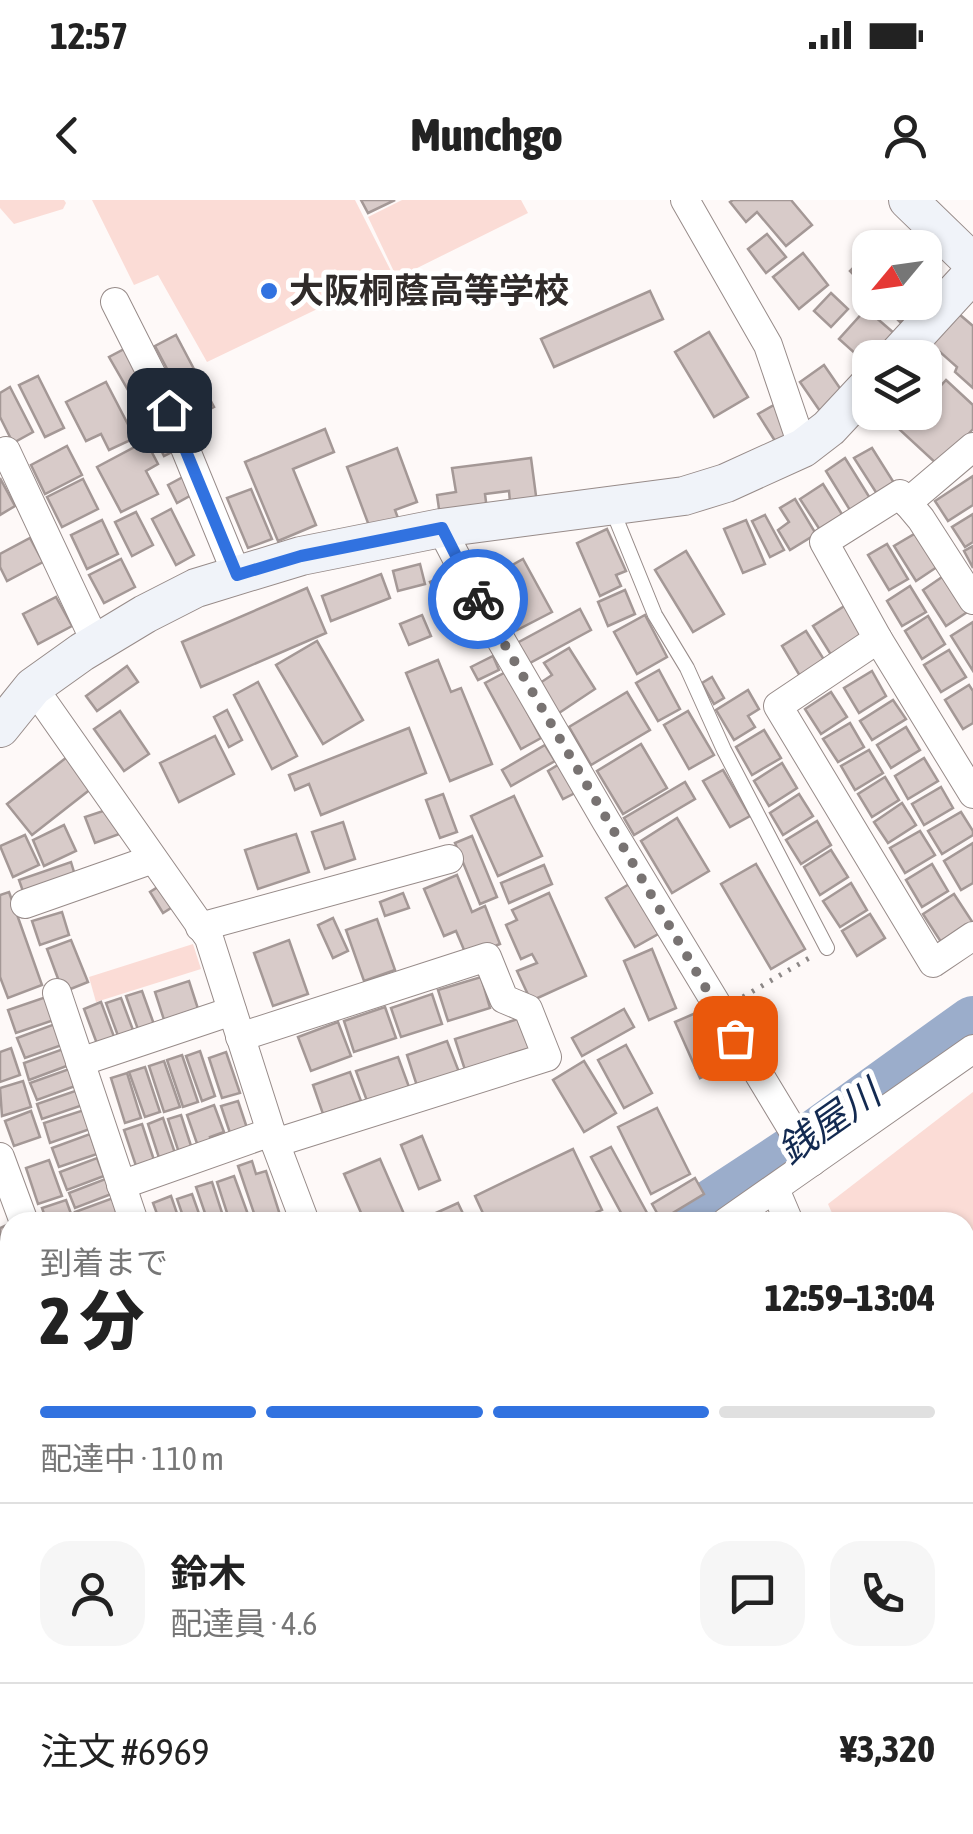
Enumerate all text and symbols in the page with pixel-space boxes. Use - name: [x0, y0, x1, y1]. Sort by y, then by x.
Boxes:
- text: 12:57: [50, 14, 128, 57]
- icon: back: [40, 108, 95, 163]
- icon: person: [878, 108, 933, 163]
- text: Munchgo: [411, 109, 562, 161]
- north arrow: [852, 230, 942, 320]
- map controls: [852, 230, 942, 430]
- place label: 大阪桐蔭高等学校: [289, 270, 569, 310]
- marker: 大阪桐蔭高等学校: [258, 280, 280, 302]
- button: layers: [852, 340, 942, 430]
- pin: [127, 368, 212, 453]
- icon: home: [142, 383, 197, 438]
- courier: [428, 549, 528, 649]
- icon: bike: [451, 572, 506, 627]
- pin: [693, 996, 778, 1081]
- icon: bag: [708, 1011, 763, 1066]
- water label: 銭屋川: [770, 1069, 891, 1172]
- text: 到着まで: [40, 1244, 168, 1281]
- text: 12:59–13:04: [765, 1276, 935, 1319]
- text: 2 分: [40, 1283, 144, 1358]
- text: 配達中 · 110 m: [40, 1440, 224, 1477]
- button: person: [40, 1541, 145, 1646]
- button: chat: [700, 1541, 805, 1646]
- button: phone: [830, 1541, 935, 1646]
- text: 鈴木: [170, 1552, 246, 1595]
- text: 配達員 · 4.6: [170, 1605, 317, 1642]
- text: ¥3,320: [840, 1727, 935, 1770]
- text: 注文 #6969: [40, 1730, 209, 1773]

